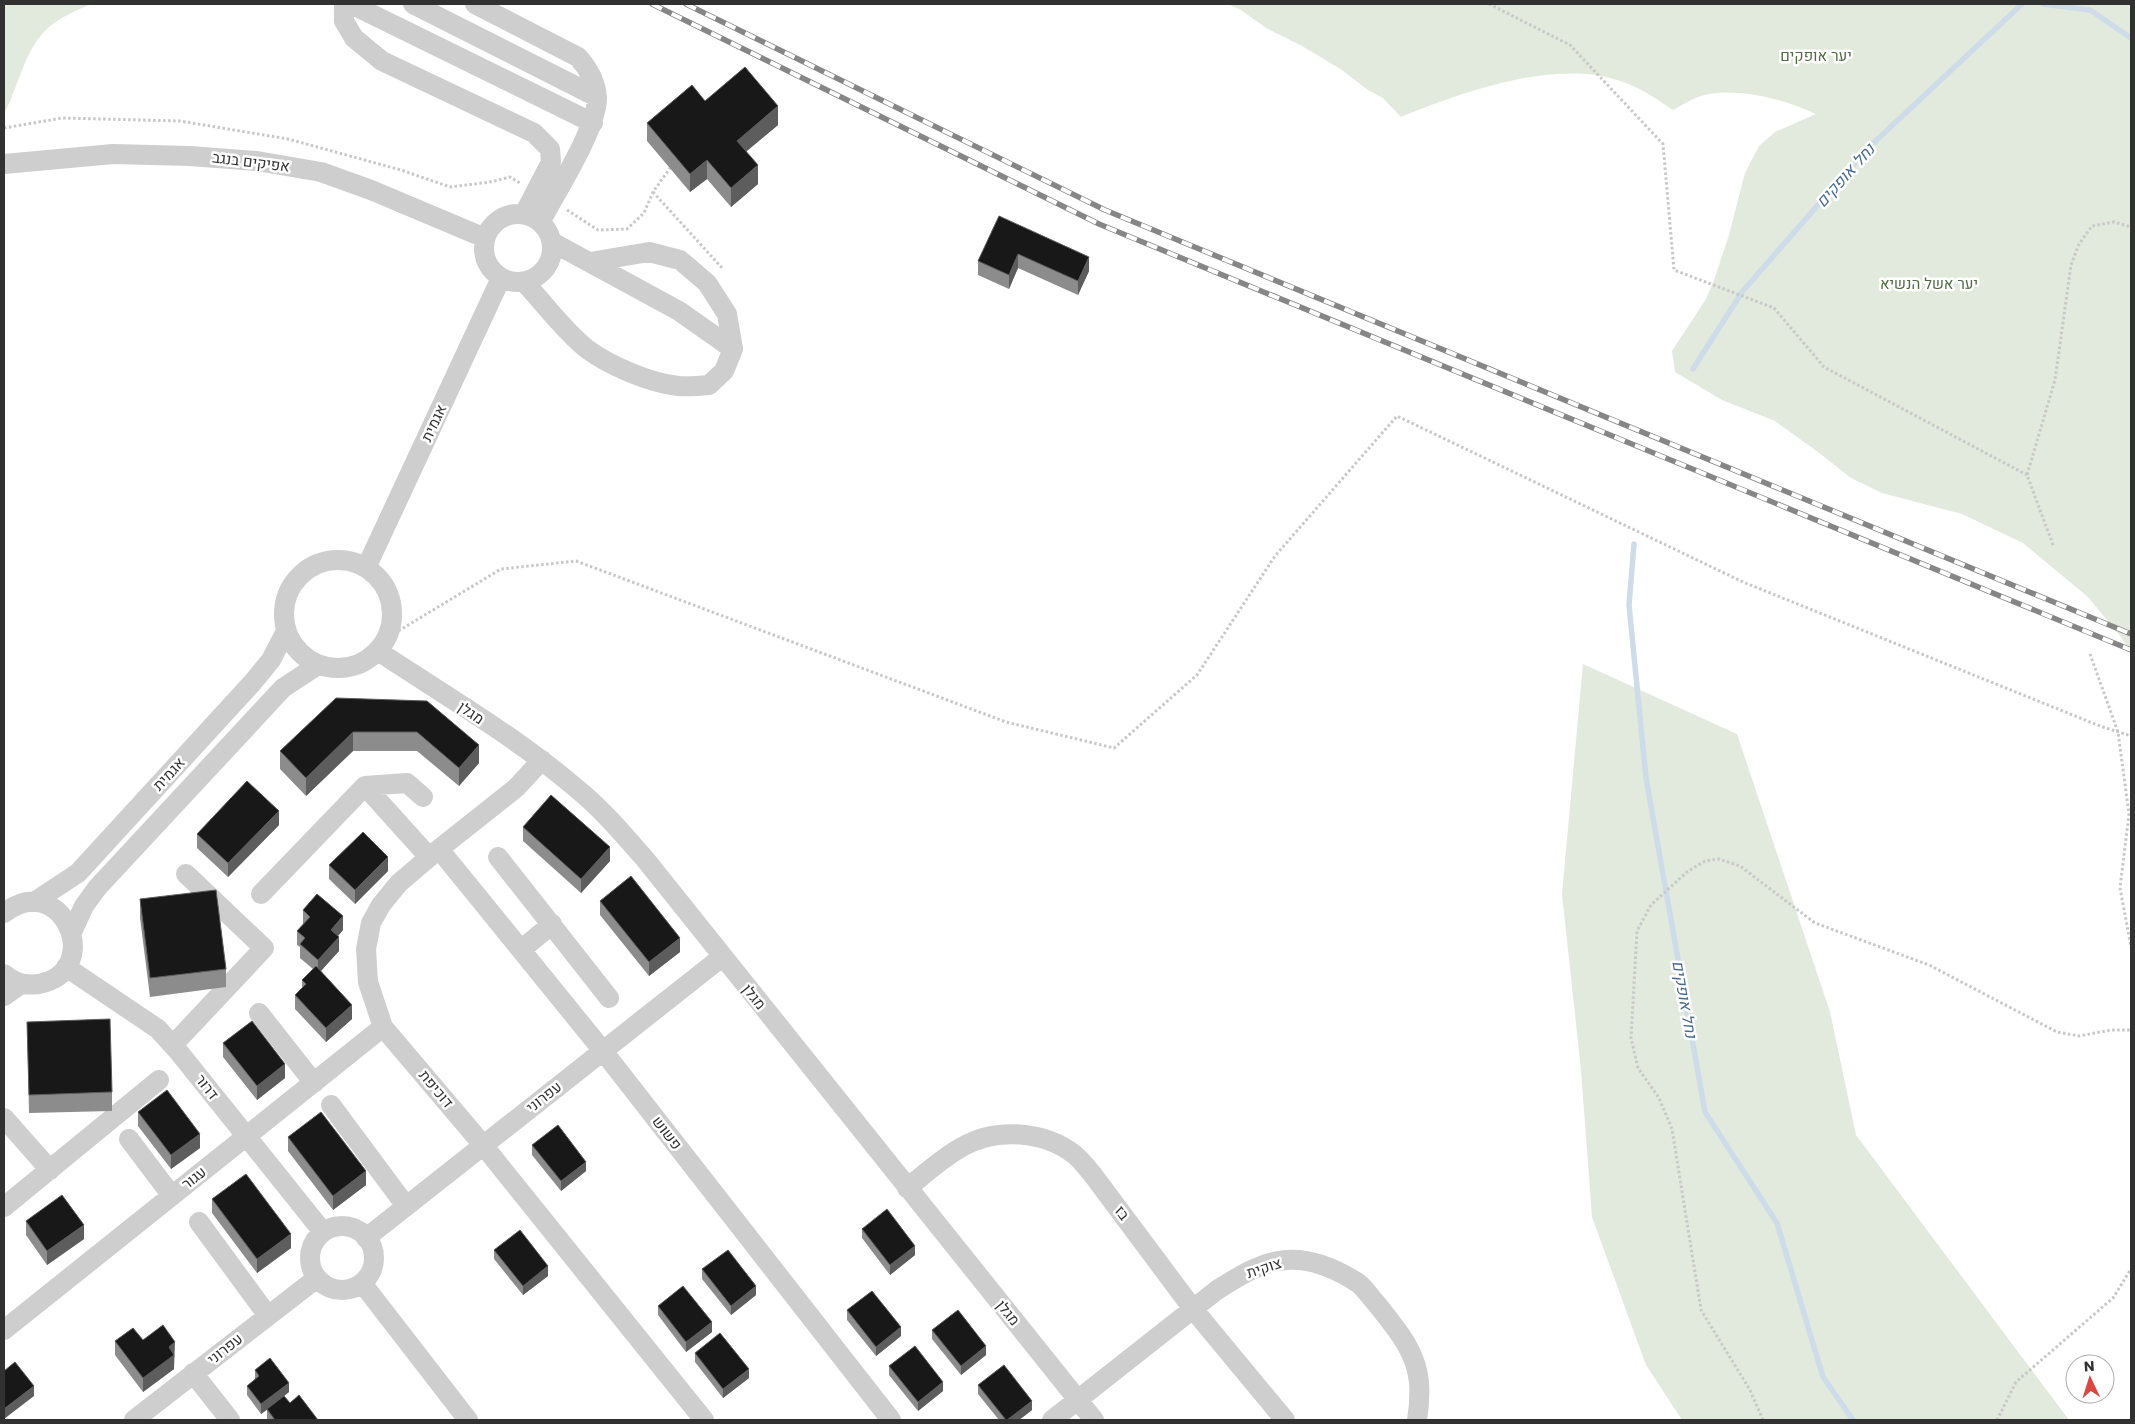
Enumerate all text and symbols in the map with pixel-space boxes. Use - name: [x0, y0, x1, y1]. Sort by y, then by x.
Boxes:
- park label: יער אופקים: [1780, 45, 1852, 66]
- water label: נחל אופקים: [1811, 138, 1881, 212]
- street label: אפיקים בנגב: [211, 146, 291, 177]
- park label: יער אשל הנשיא: [1880, 273, 1978, 294]
- street label: אגמית: [416, 401, 451, 445]
- street label: מגלן: [454, 696, 488, 729]
- street label: אגמית: [148, 752, 190, 795]
- water label: נחל אופקים: [1666, 958, 1703, 1041]
- street label: מגלן: [738, 979, 771, 1014]
- street label: דוכיפת: [414, 1065, 459, 1112]
- street label: דרור: [191, 1070, 224, 1104]
- street label: עפרוני: [522, 1076, 566, 1117]
- street label: פשוש: [648, 1111, 687, 1154]
- street label: עגור: [177, 1161, 211, 1194]
- street label: בז: [1110, 1201, 1135, 1224]
- street label: צוקית: [1244, 1252, 1284, 1283]
- street label: מגלן: [992, 1295, 1025, 1330]
- street label: עפרוני: [203, 1328, 247, 1369]
- north arrow: [2065, 1354, 2115, 1404]
- text: N: [2083, 1356, 2095, 1376]

